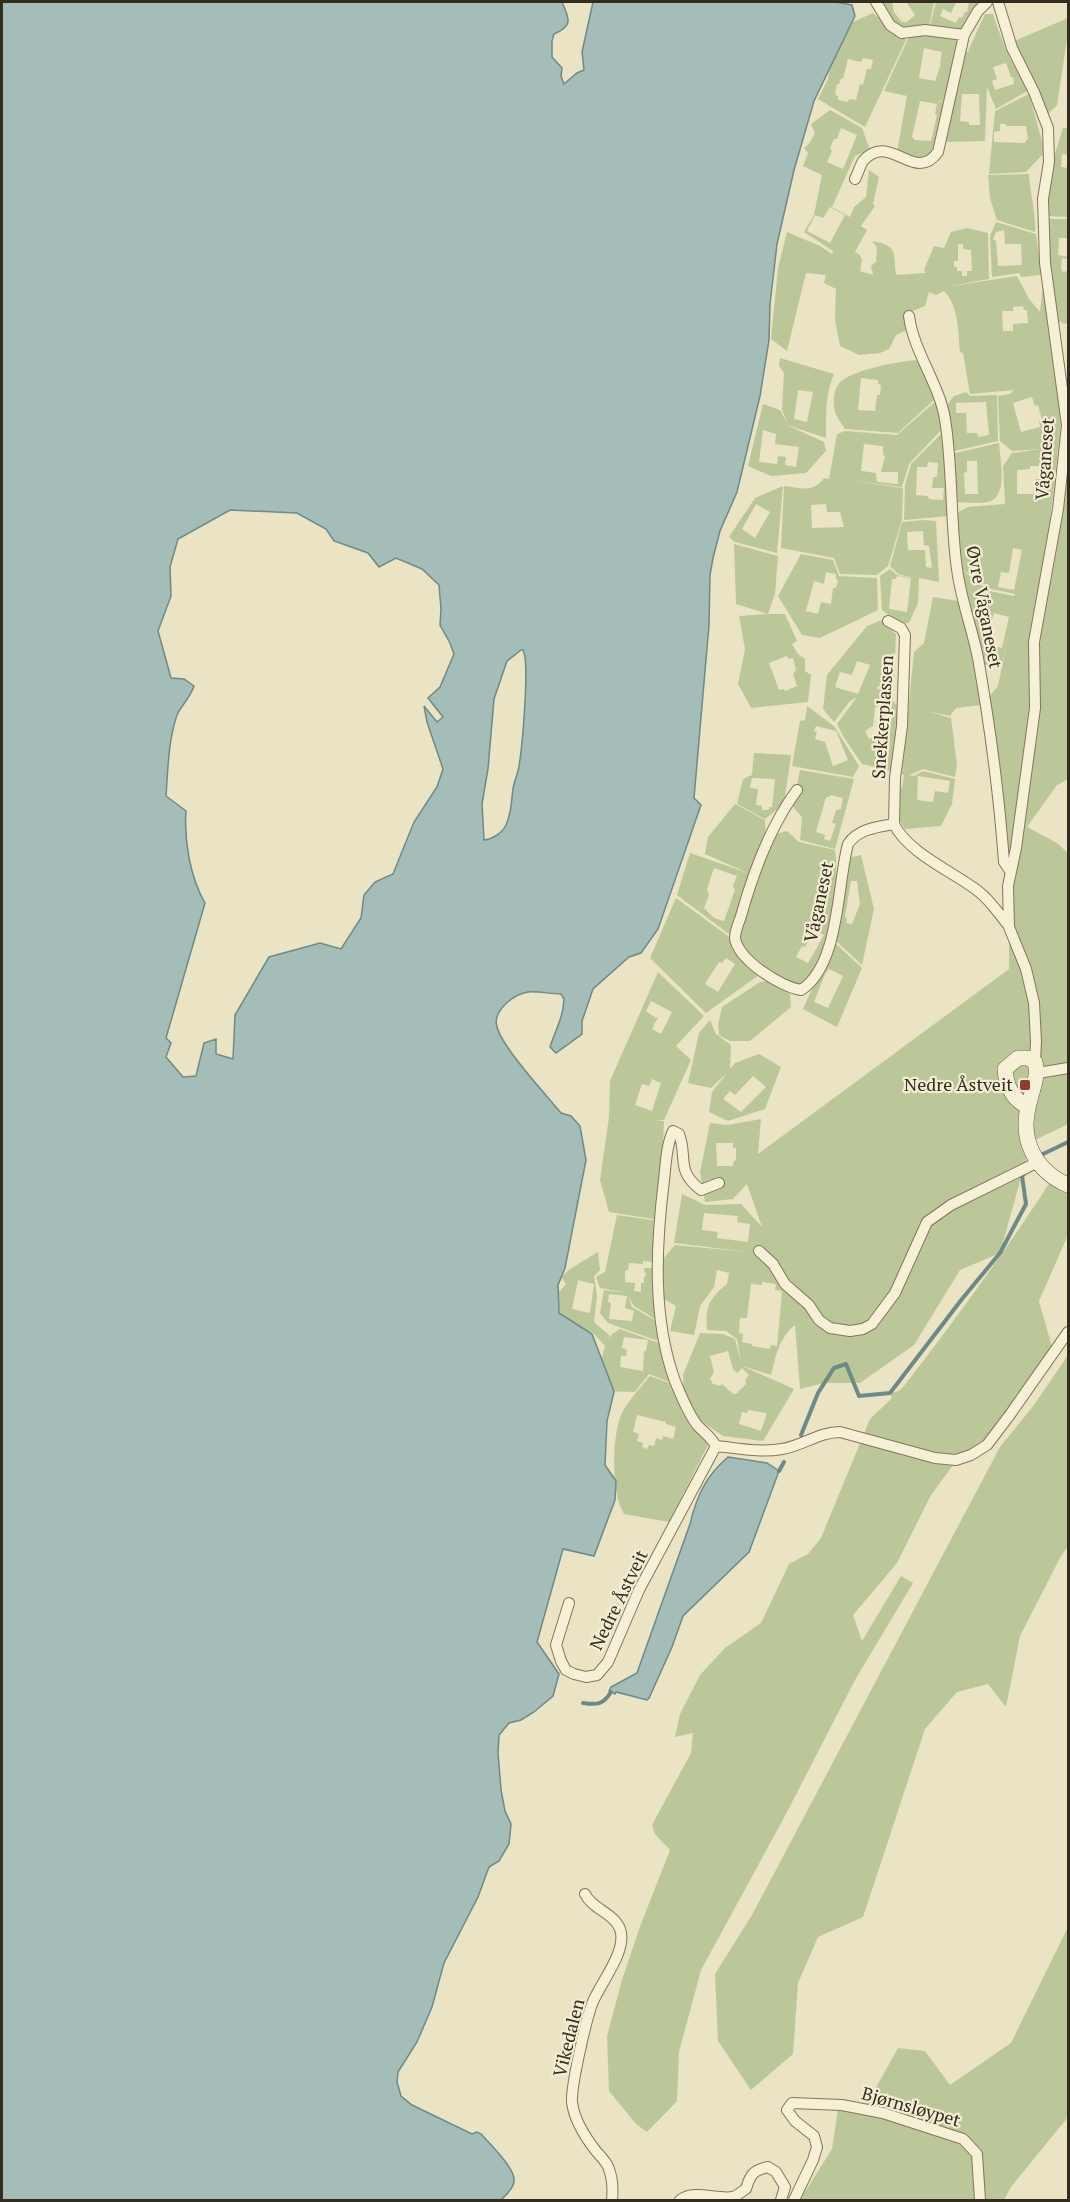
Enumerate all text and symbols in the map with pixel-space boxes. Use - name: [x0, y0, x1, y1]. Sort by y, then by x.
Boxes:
- street label: Våganeset: [1029, 417, 1059, 501]
- street label: Øvre Våganeset: [961, 543, 1009, 671]
- street label: Snekkerplassen: [866, 654, 898, 779]
- street label: Våganeset: [798, 859, 838, 945]
- place label: Nedre Åstveit: [904, 1072, 1013, 1096]
- marker: Nedre Åstveit: [1018, 1078, 1032, 1092]
- street label: Nedre Åstveit: [583, 1545, 653, 1654]
- street label: Vikedalen: [547, 1996, 589, 2080]
- street label: Bjørnsløypet: [859, 2080, 964, 2132]

